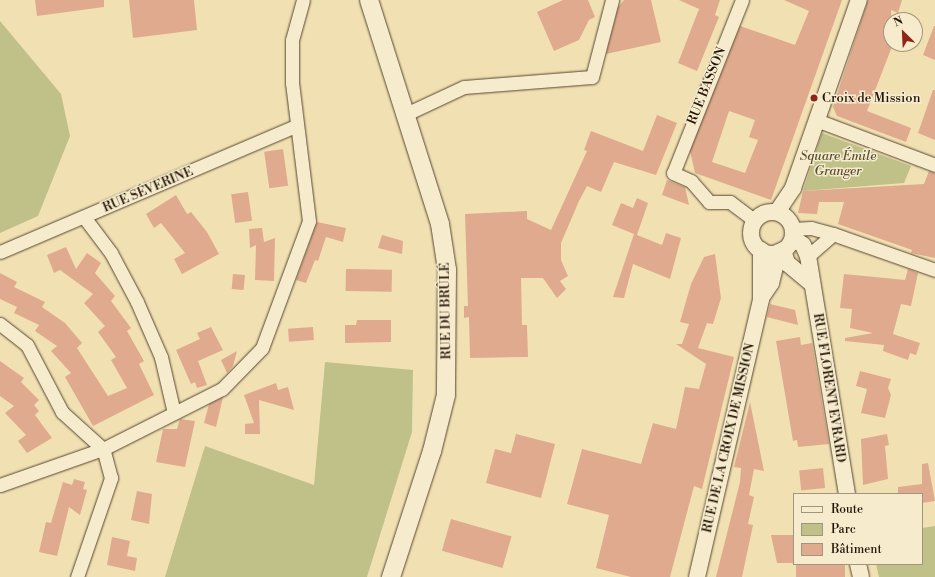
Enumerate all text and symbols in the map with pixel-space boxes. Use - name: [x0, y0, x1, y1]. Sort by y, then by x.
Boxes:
- north arrow: [883, 12, 923, 52]
- text: N: [892, 14, 905, 30]
- street label: RUE BASSON: [684, 45, 730, 127]
- place label: Croix de Mission: [822, 90, 920, 106]
- marker: Croix de Mission: [809, 93, 819, 103]
- park label: Square Émile Granger: [800, 149, 876, 180]
- street label: RUE SÉVERINE: [100, 164, 196, 216]
- street label: RUE DU BRÛLÉ: [437, 262, 455, 360]
- street label: RUE FLORENT EVRARD: [809, 312, 849, 464]
- street label: RUE DE LA CROIX DE MISSION: [700, 341, 758, 535]
- legend: [793, 493, 923, 565]
- text: Route: [831, 502, 863, 517]
- text: Parc: [831, 522, 856, 537]
- text: Bâtiment: [831, 542, 882, 557]

